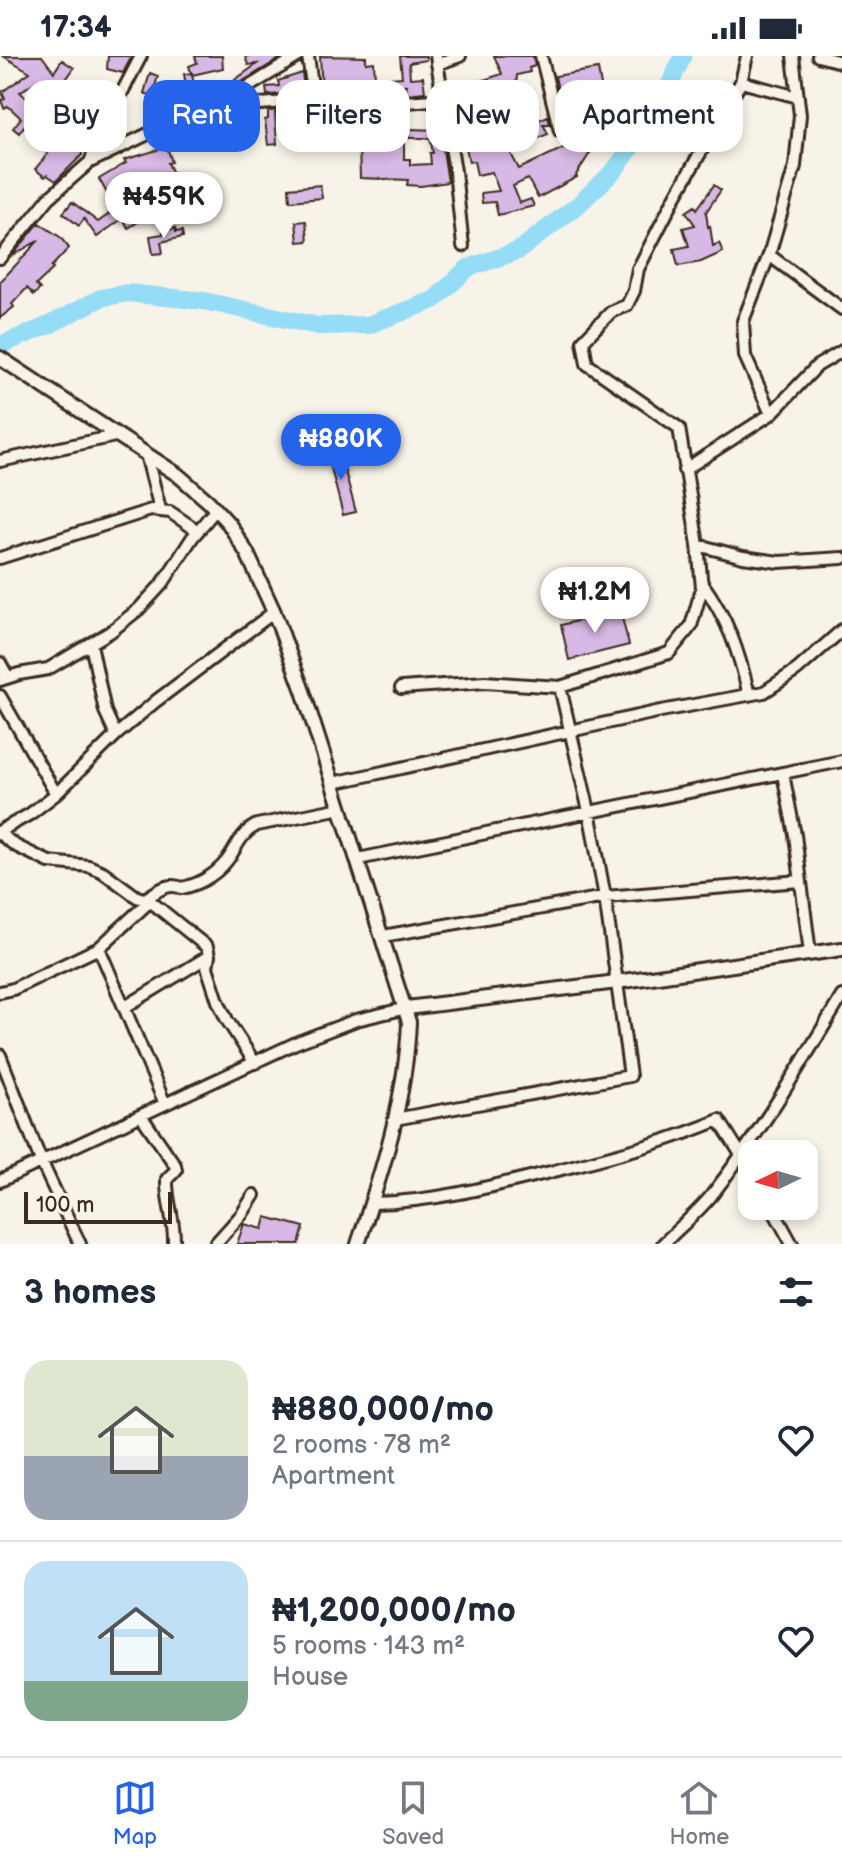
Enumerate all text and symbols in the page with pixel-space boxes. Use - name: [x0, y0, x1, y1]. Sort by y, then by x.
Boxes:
- text: 17:34: [40, 10, 112, 46]
- chip: Buy: [24, 80, 127, 152]
- chip: Rent: [143, 80, 260, 152]
- chip: Filters: [276, 80, 410, 152]
- chip: New: [426, 80, 539, 152]
- chip: Apartment: [555, 80, 743, 152]
- pin: ₦459K: [108, 172, 220, 240]
- text: ₦459K: [123, 182, 205, 213]
- pin: ₦880K: [285, 414, 397, 482]
- text: ₦880K: [299, 424, 383, 455]
- pin: ₦1.2M: [539, 567, 651, 635]
- text: ₦1.2M: [558, 577, 632, 608]
- north arrow: [738, 1140, 818, 1220]
- map controls: [738, 1140, 818, 1220]
- scale bar: [24, 1188, 172, 1224]
- text: 100 m: [36, 1192, 95, 1219]
- icon: filters: [774, 1270, 818, 1314]
- text: 3 homes: [24, 1272, 156, 1313]
- text: ₦880,000/mo: [272, 1389, 494, 1430]
- icon: home: [88, 1392, 184, 1488]
- icon: heart: [774, 1418, 818, 1462]
- text: 2 rooms · 78 m²: [272, 1430, 451, 1461]
- text: Apartment: [272, 1461, 395, 1492]
- text: ₦1,200,000/mo: [272, 1590, 516, 1631]
- icon: home: [88, 1593, 184, 1689]
- icon: heart: [774, 1619, 818, 1663]
- text: 5 rooms · 143 m²: [272, 1631, 465, 1662]
- text: House: [272, 1662, 348, 1693]
- tab: Map: [113, 1776, 157, 1851]
- tab: Saved: [382, 1776, 444, 1851]
- tab: Home: [669, 1776, 729, 1851]

